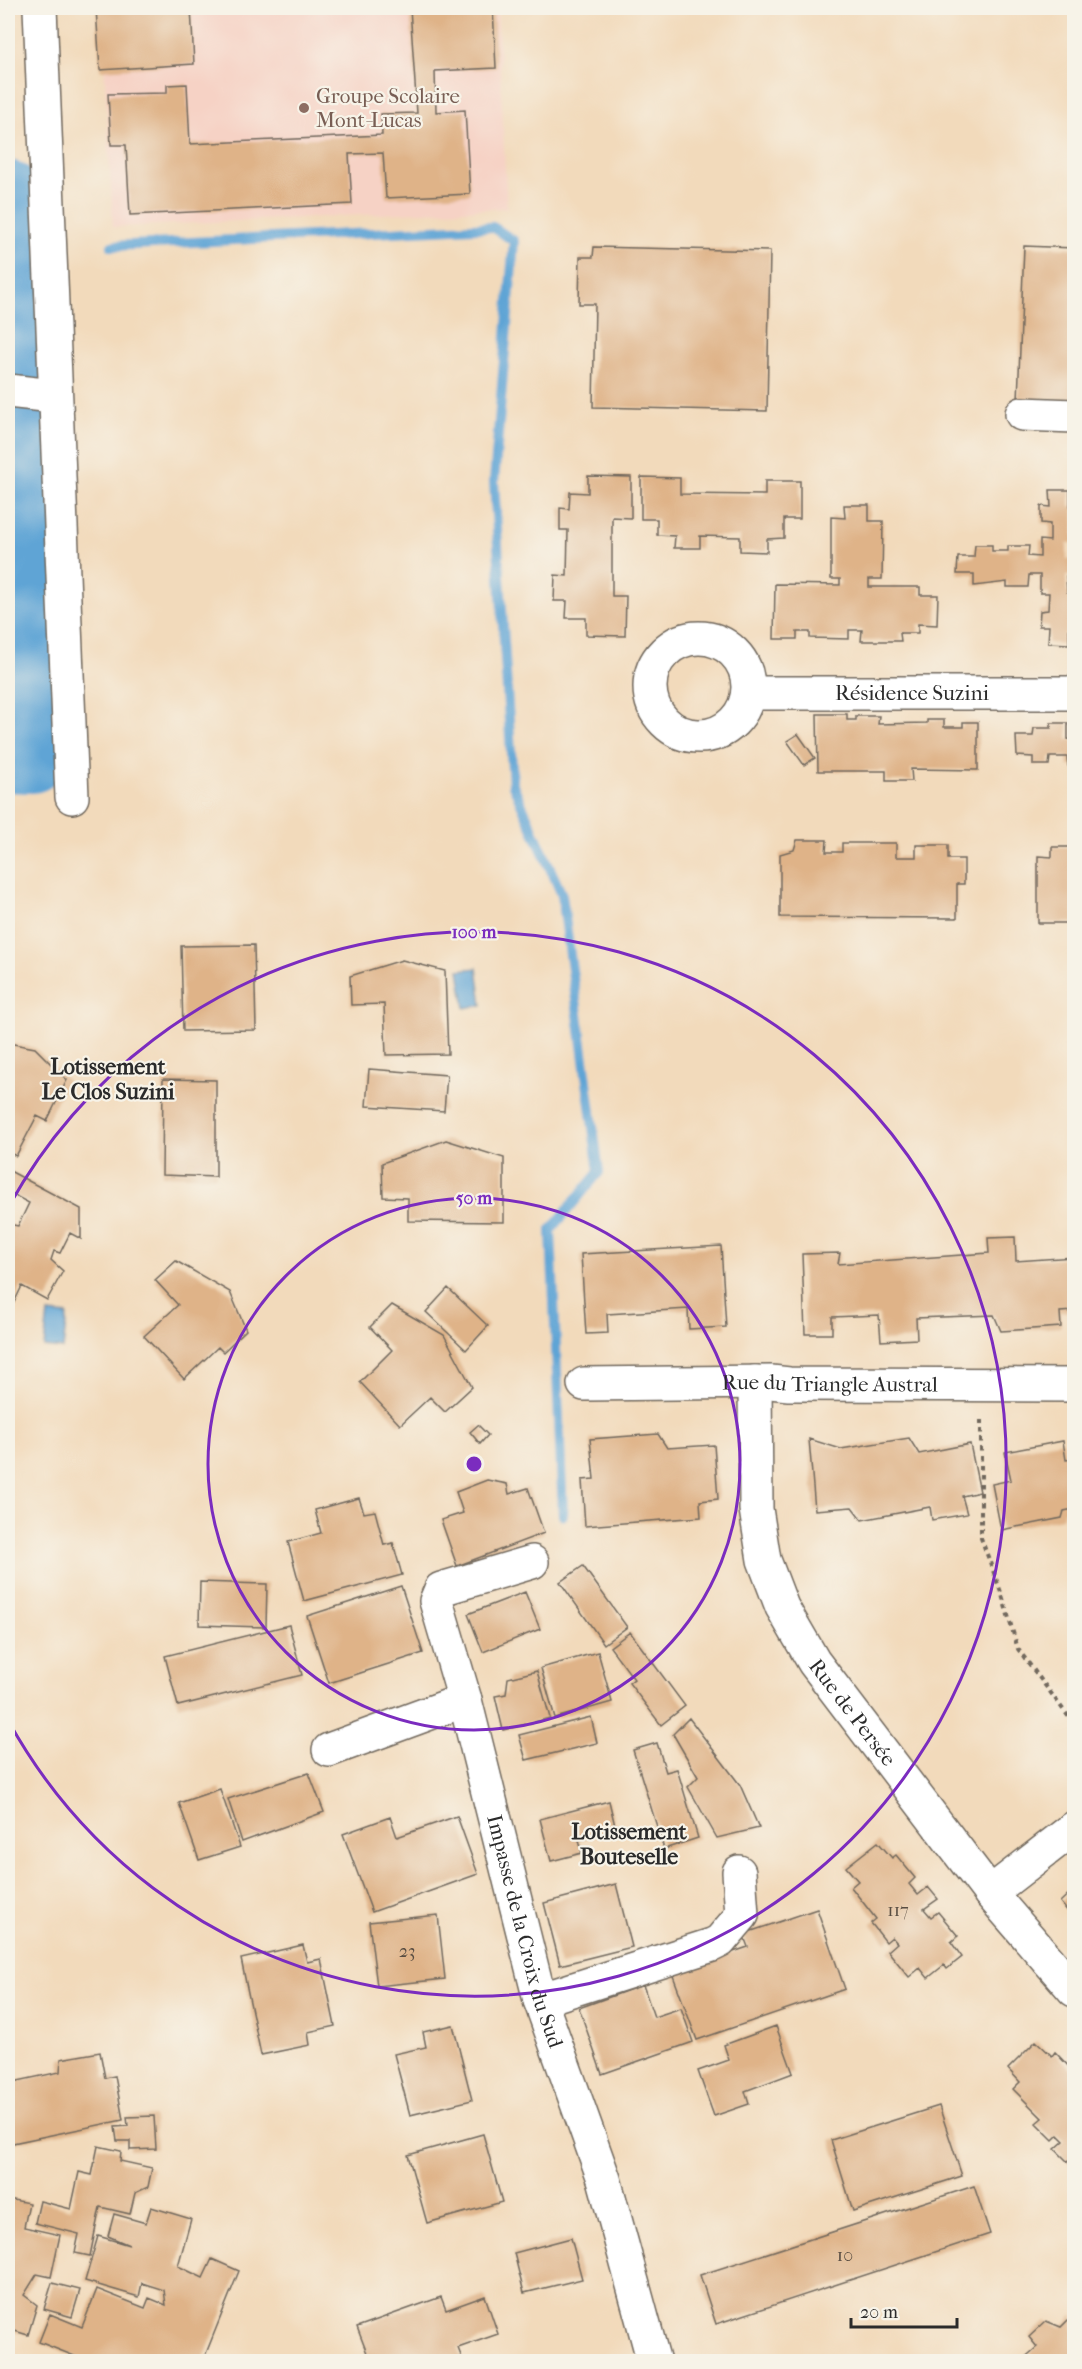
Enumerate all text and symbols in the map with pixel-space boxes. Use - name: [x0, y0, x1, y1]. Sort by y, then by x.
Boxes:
- place label: Groupe Scolaire Mont-Lucas: [316, 84, 460, 132]
- marker: Groupe Scolaire Mont-Lucas: [297, 101, 311, 115]
- street label: Résidence Suzini: [835, 681, 989, 705]
- text: 100 m: [451, 922, 498, 943]
- district label: Lotissement Le Clos Suzini: [42, 1054, 175, 1105]
- text: 50 m: [456, 1188, 493, 1209]
- street label: Rue du Triangle Austral: [722, 1370, 938, 1397]
- centre of rings: [464, 1454, 484, 1474]
- street label: Rue de Persée: [804, 1654, 901, 1771]
- street label: Impasse de la Croix du Sud: [482, 1812, 568, 2052]
- district label: Lotissement Bouteselle: [571, 1819, 688, 1870]
- house number: 117: [887, 1900, 909, 1921]
- house number: 23: [399, 1941, 415, 1962]
- house number: 10: [837, 2245, 853, 2266]
- scale bar: [851, 2291, 958, 2329]
- text: 20 m: [860, 2302, 898, 2323]

